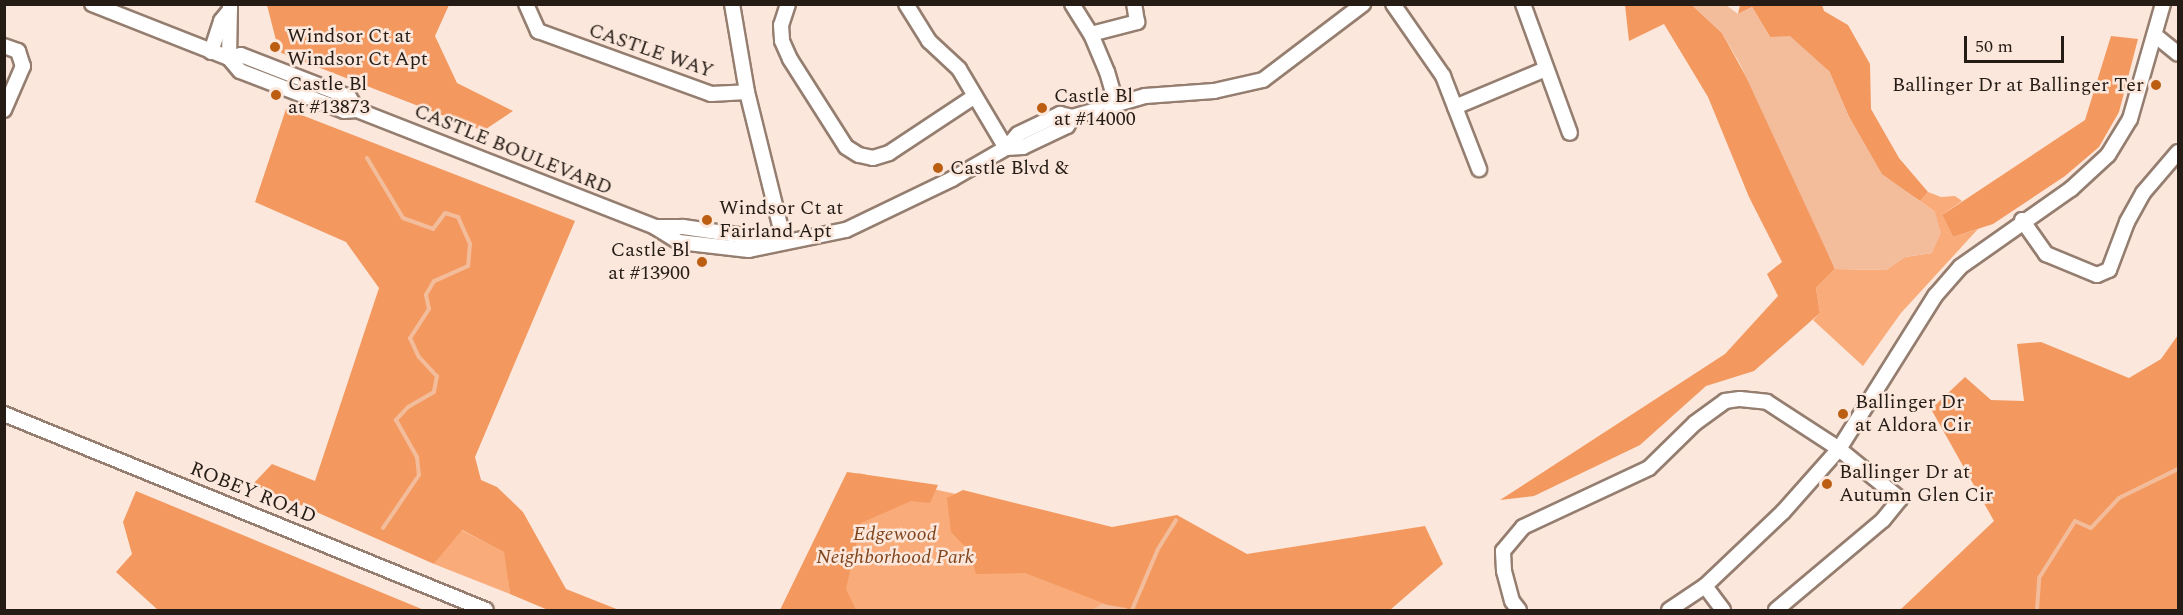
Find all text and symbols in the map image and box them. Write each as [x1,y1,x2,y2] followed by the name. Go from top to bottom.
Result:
[586,18,716,84] street label: CASTLE WAY
[287,24,428,71] place label: Windsor Ct at Windsor Ct Apt
[1967,24,2068,62] scale bar
[1975,33,2013,60] text: 50 m
[268,40,282,54] marker: Windsor Ct at Windsor Ct Apt
[288,72,370,119] place label: Castle Bl at #13873
[1892,73,2144,97] place label: Ballinger Dr at Ballinger Ter
[2149,78,2163,92] marker: Ballinger Dr at Ballinger Ter
[1054,84,1136,131] place label: Castle Bl at #14000
[269,88,283,102] marker: Castle Bl at #13873
[411,99,615,201] street label: CASTLE BOULEVARD
[1035,101,1049,115] marker: Castle Bl at #14000
[950,156,1069,180] place label: Castle Blvd &
[931,161,945,175] marker: Castle Blvd &
[719,196,843,243] place label: Windsor Ct at Fairland Apt
[700,213,714,227] marker: Windsor Ct at Fairland Apt
[608,238,690,285] place label: Castle Bl at #13900
[695,255,709,269] marker: Castle Bl at #13900
[1855,390,1971,437] place label: Ballinger Dr at Aldora Cir
[1836,407,1850,421] marker: Ballinger Dr at Aldora Cir
[186,457,320,529] street label: ROBEY ROAD
[1839,460,1993,507] place label: Ballinger Dr at Autumn Glen Cir
[1820,477,1834,491] marker: Ballinger Dr at Autumn Glen Cir
[816,523,974,570] park label: Edgewood Neighborhood Park

